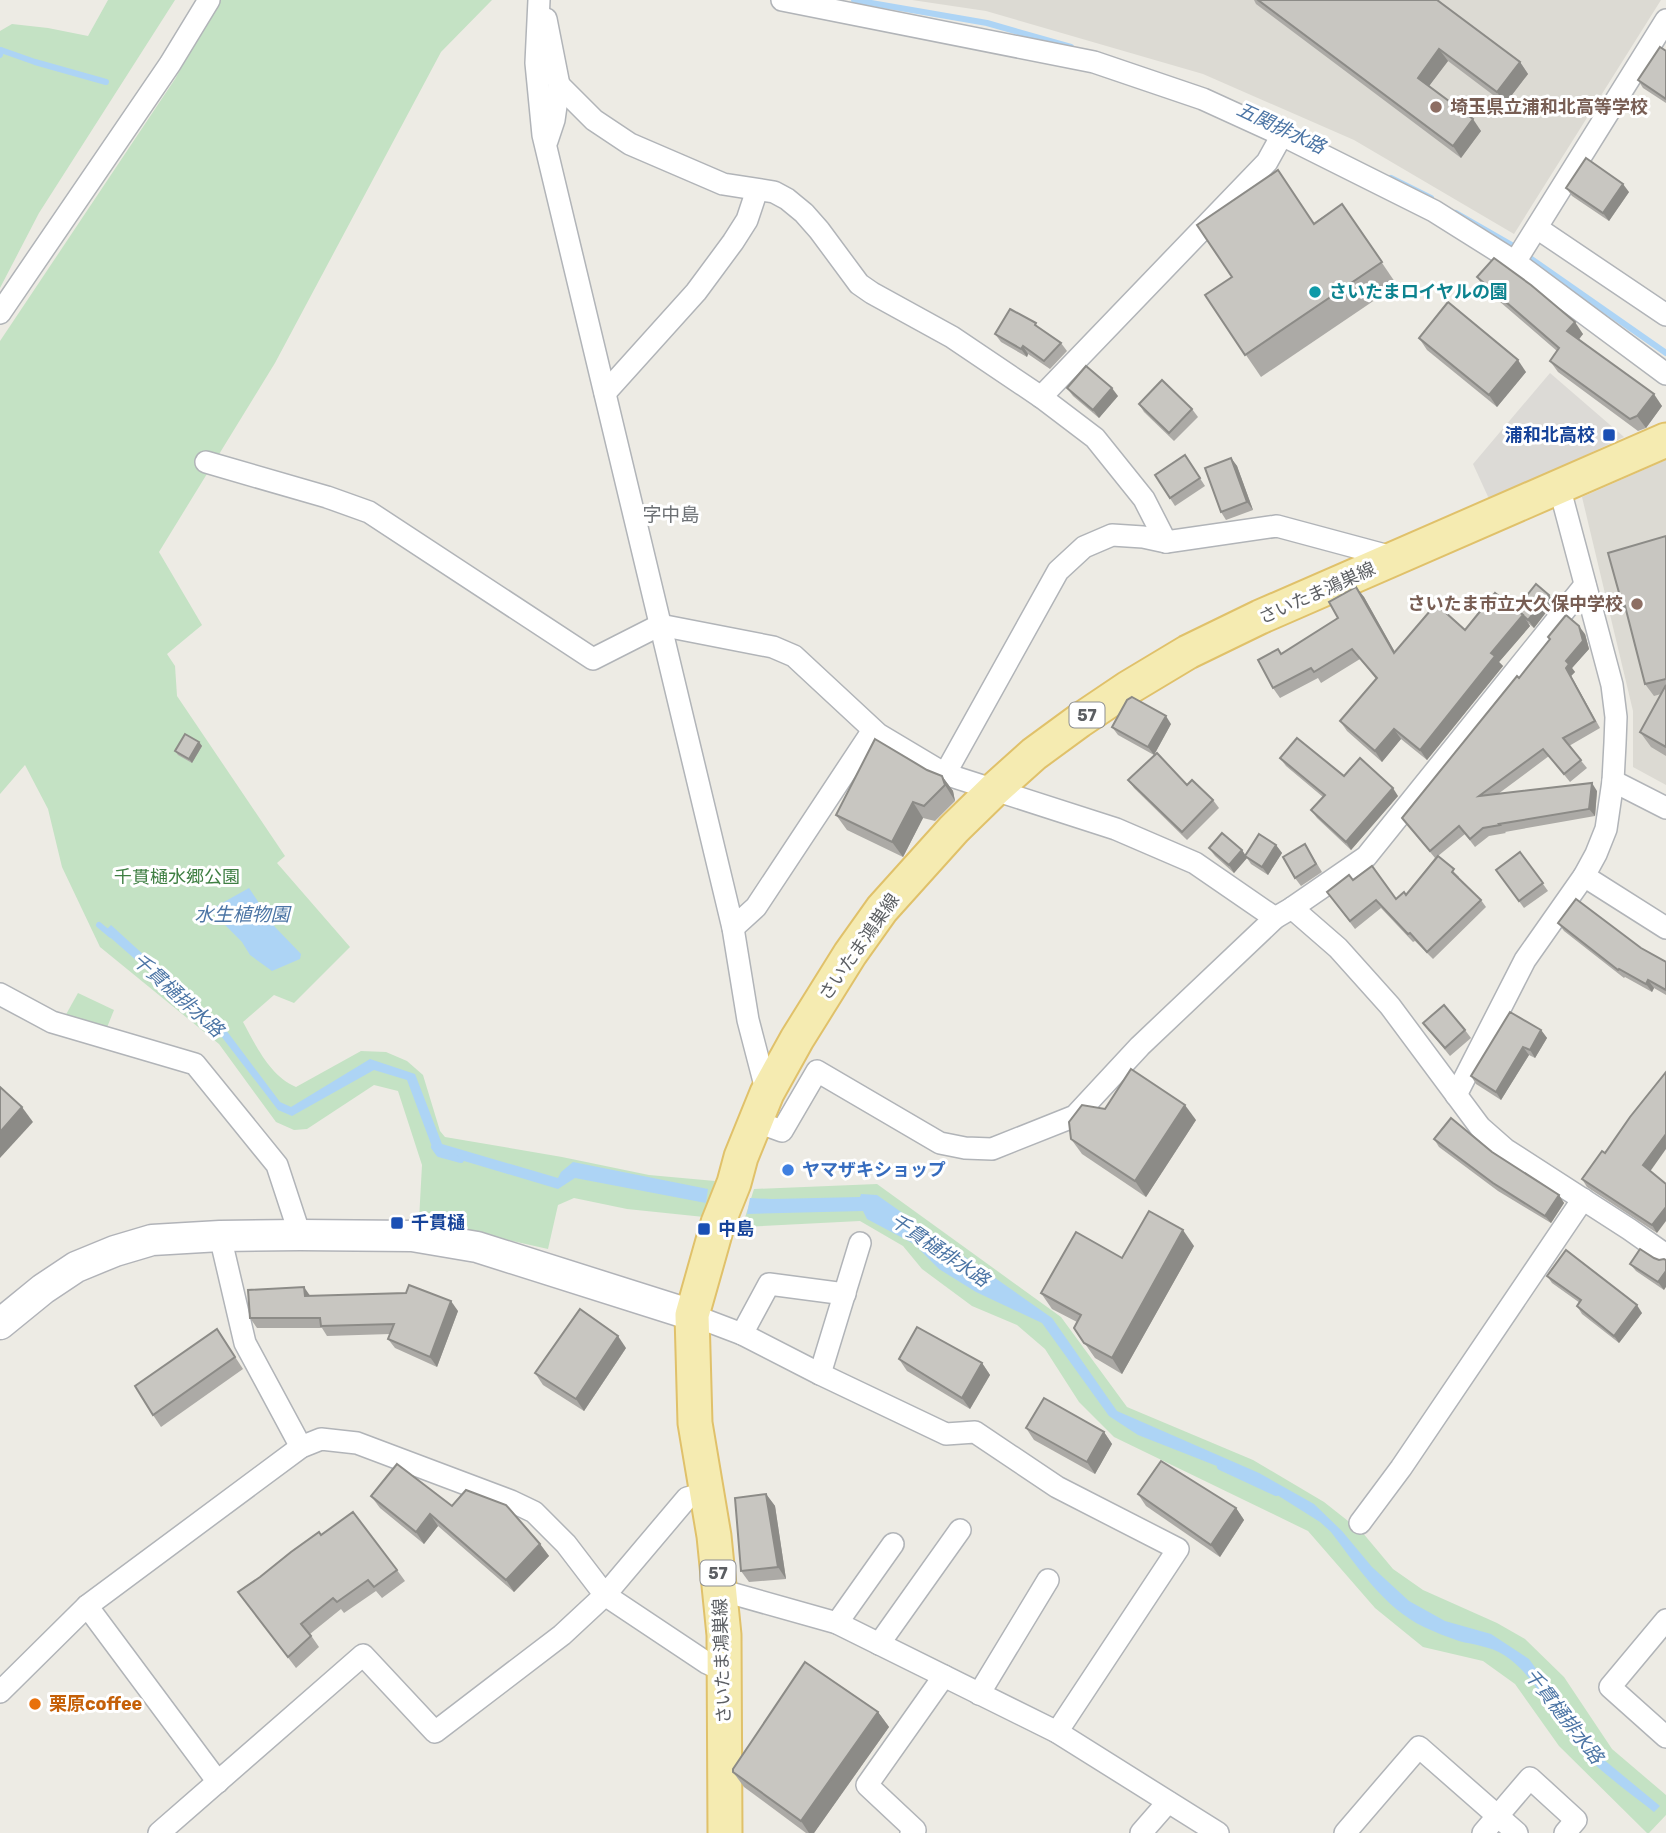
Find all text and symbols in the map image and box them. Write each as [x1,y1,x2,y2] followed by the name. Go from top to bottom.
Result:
[1450,96,1648,118] place label: 埼玉県立浦和北高等学校
[1233,97,1331,159] water label: 五関排水路
[1428,99,1444,115] marker: 埼玉県立浦和北高等学校
[1329,281,1508,303] place label: さいたまロイヤルの園
[1307,284,1323,300] marker: さいたまロイヤルの園
[1505,424,1595,446] place label: 浦和北高校
[1601,427,1617,443] marker: 浦和北高校
[642,503,700,526] district label: 字中島
[1255,557,1379,629] street label: さいたま鴻巣線
[1408,593,1623,615] place label: さいたま市立大久保中学校
[1629,596,1645,612] marker: さいたま市立大久保中学校
[1070,702,1104,728] road number: 57
[114,866,240,888] park label: 千貫樋水郷公園
[814,889,904,1005] street label: さいたま鴻巣線
[194,903,292,926] water label: 水生植物園
[128,948,230,1043] water label: 千貫樋排水路
[802,1159,946,1181] place label: ヤマザキショップ
[780,1162,796,1178] marker: ヤマザキショップ
[886,1209,995,1293] water label: 千貫樋排水路
[411,1212,465,1234] place label: 千貫樋
[389,1215,405,1231] marker: 千貫樋
[718,1218,754,1240] place label: 中島
[696,1221,712,1237] marker: 中島
[700,1560,736,1586] road number: 57
[709,1598,735,1724] street label: さいたま鴻巣線
[1520,1664,1609,1770] water label: 千貫樋排水路
[49,1693,143,1715] place label: 栗原coffee
[27,1696,43,1712] marker: 栗原coffee

